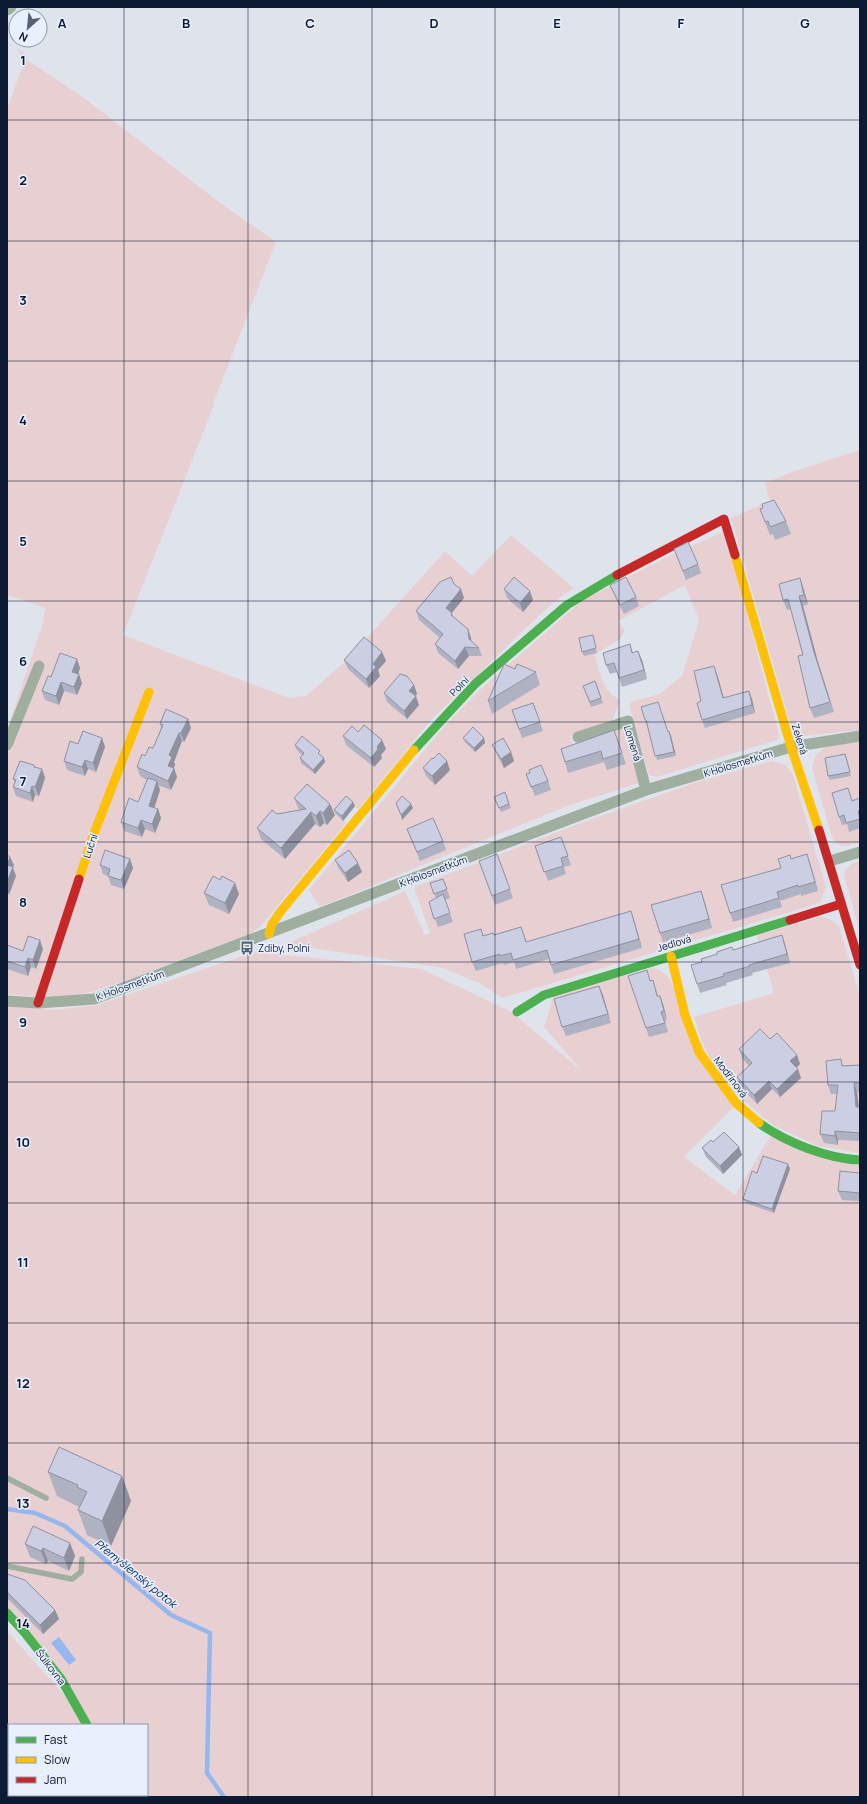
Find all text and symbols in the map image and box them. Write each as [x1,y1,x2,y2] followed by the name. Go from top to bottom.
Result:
[8,8,48,48] north arrow
[58,14,67,32] text: A
[182,14,190,32] text: B
[305,14,315,32] text: C
[429,14,439,32] text: D
[553,14,561,32] text: E
[678,14,685,32] text: F
[800,14,810,32] text: G
[16,29,30,46] text: N
[20,51,26,69] text: 1
[19,171,27,189] text: 2
[19,291,27,309] text: 3
[19,411,27,429] text: 4
[19,532,27,550] text: 5
[19,652,27,670] text: 6
[446,673,472,699] street label: Polní
[789,722,811,756] street label: Zelená
[621,723,645,763] street label: Lomená
[702,746,774,780] street label: K Holosmetkům
[20,772,27,790] text: 7
[79,831,101,860] street label: Luční
[397,852,469,890] street label: K Holosmetkům
[19,893,27,911] text: 8
[655,931,693,955] street label: Jedlová
[239,940,255,956] bus stop icon: Zdiby, Polní
[258,941,310,955] place label: Zdiby, Polní
[94,966,166,1004] street label: K Holosmetkům
[19,1013,27,1031] text: 9
[711,1054,751,1100] street label: Modřínová
[16,1133,30,1151] text: 10
[17,1253,29,1271] text: 11
[16,1374,30,1392] text: 12
[16,1494,30,1512] text: 13
[92,1535,181,1612] water label: Přemyšlenský potok
[16,1614,30,1632] text: 14
[33,1646,69,1688] street label: Šulkovna
[8,1724,148,1796] legend
[44,1731,68,1748] text: Fast
[44,1751,70,1768] text: Slow
[44,1771,66,1788] text: Jam

